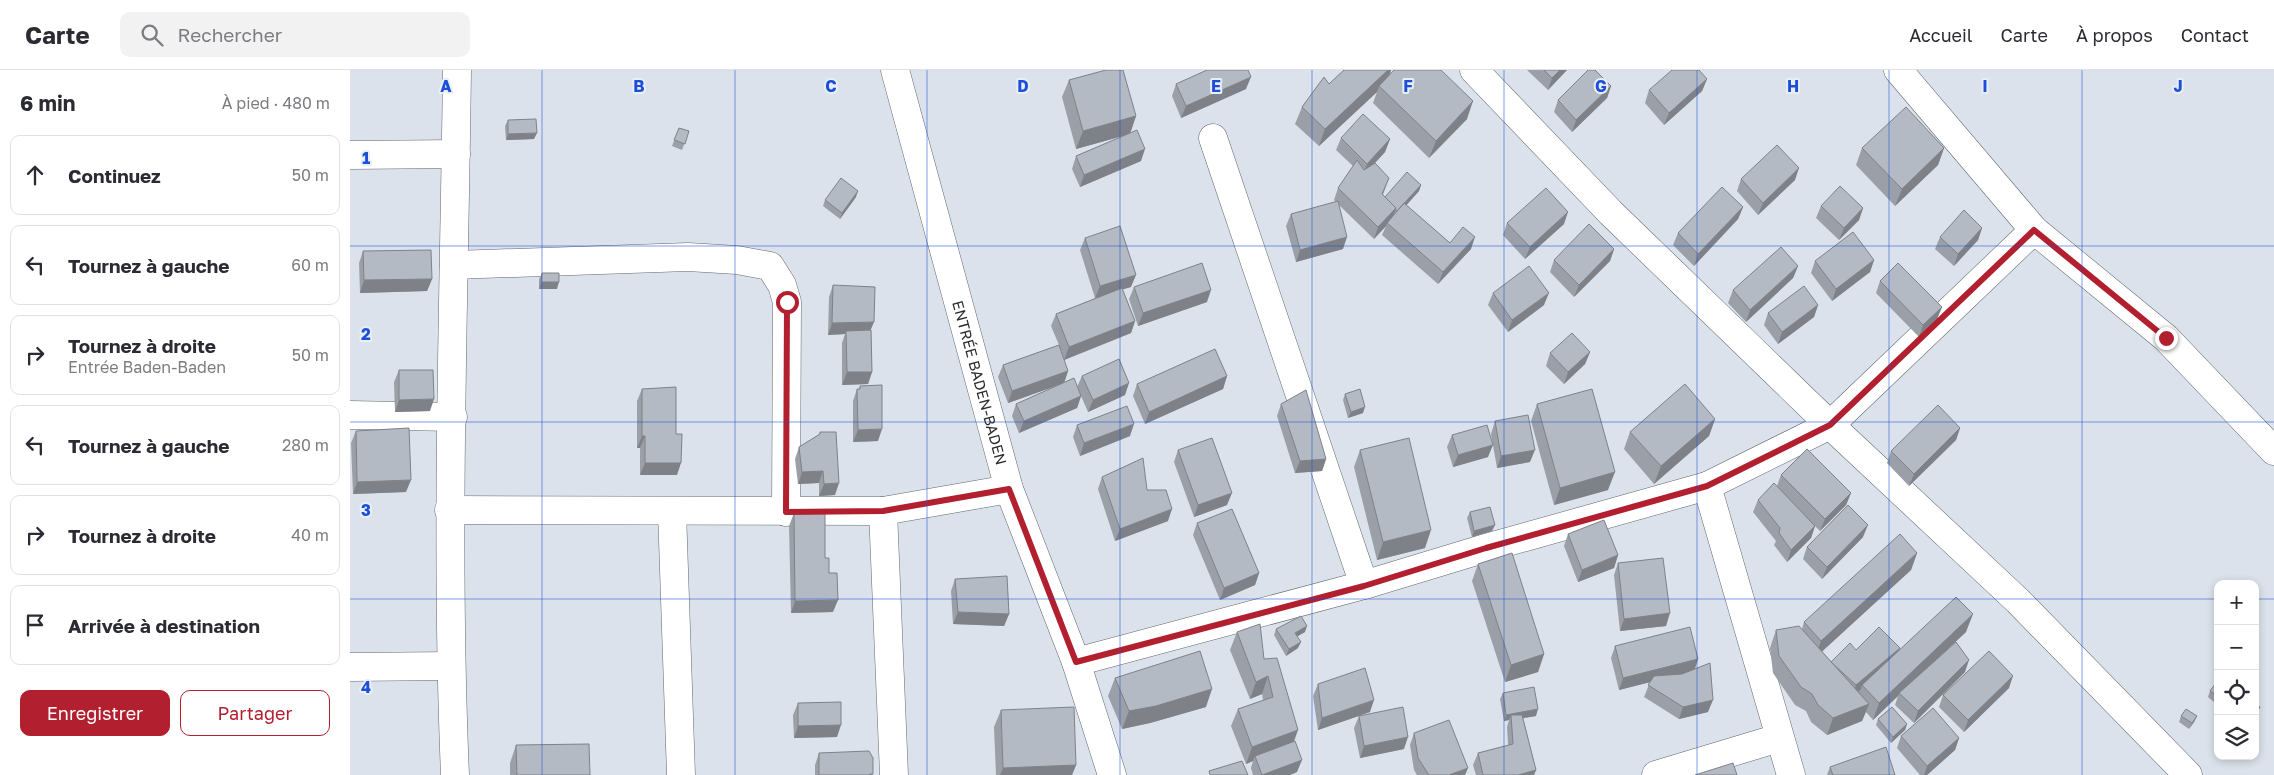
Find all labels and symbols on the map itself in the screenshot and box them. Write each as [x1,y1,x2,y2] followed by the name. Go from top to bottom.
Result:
[440,76,452,96] text: A
[633,76,645,96] text: B
[825,76,837,96] text: C
[1017,76,1029,96] text: D
[1211,76,1221,96] text: E
[1403,76,1413,96] text: F
[1595,76,1607,96] text: G
[1787,76,1799,96] text: H
[1982,76,1988,96] text: I
[2173,76,2183,96] text: J
[362,148,370,168] text: 1
[776,291,799,314] route start
[949,298,1011,467] street label: ENTRÉE BADEN-BADEN
[361,324,371,344] text: 2
[2155,327,2178,350] route end
[361,500,371,520] text: 3
[361,677,371,697] text: 4

